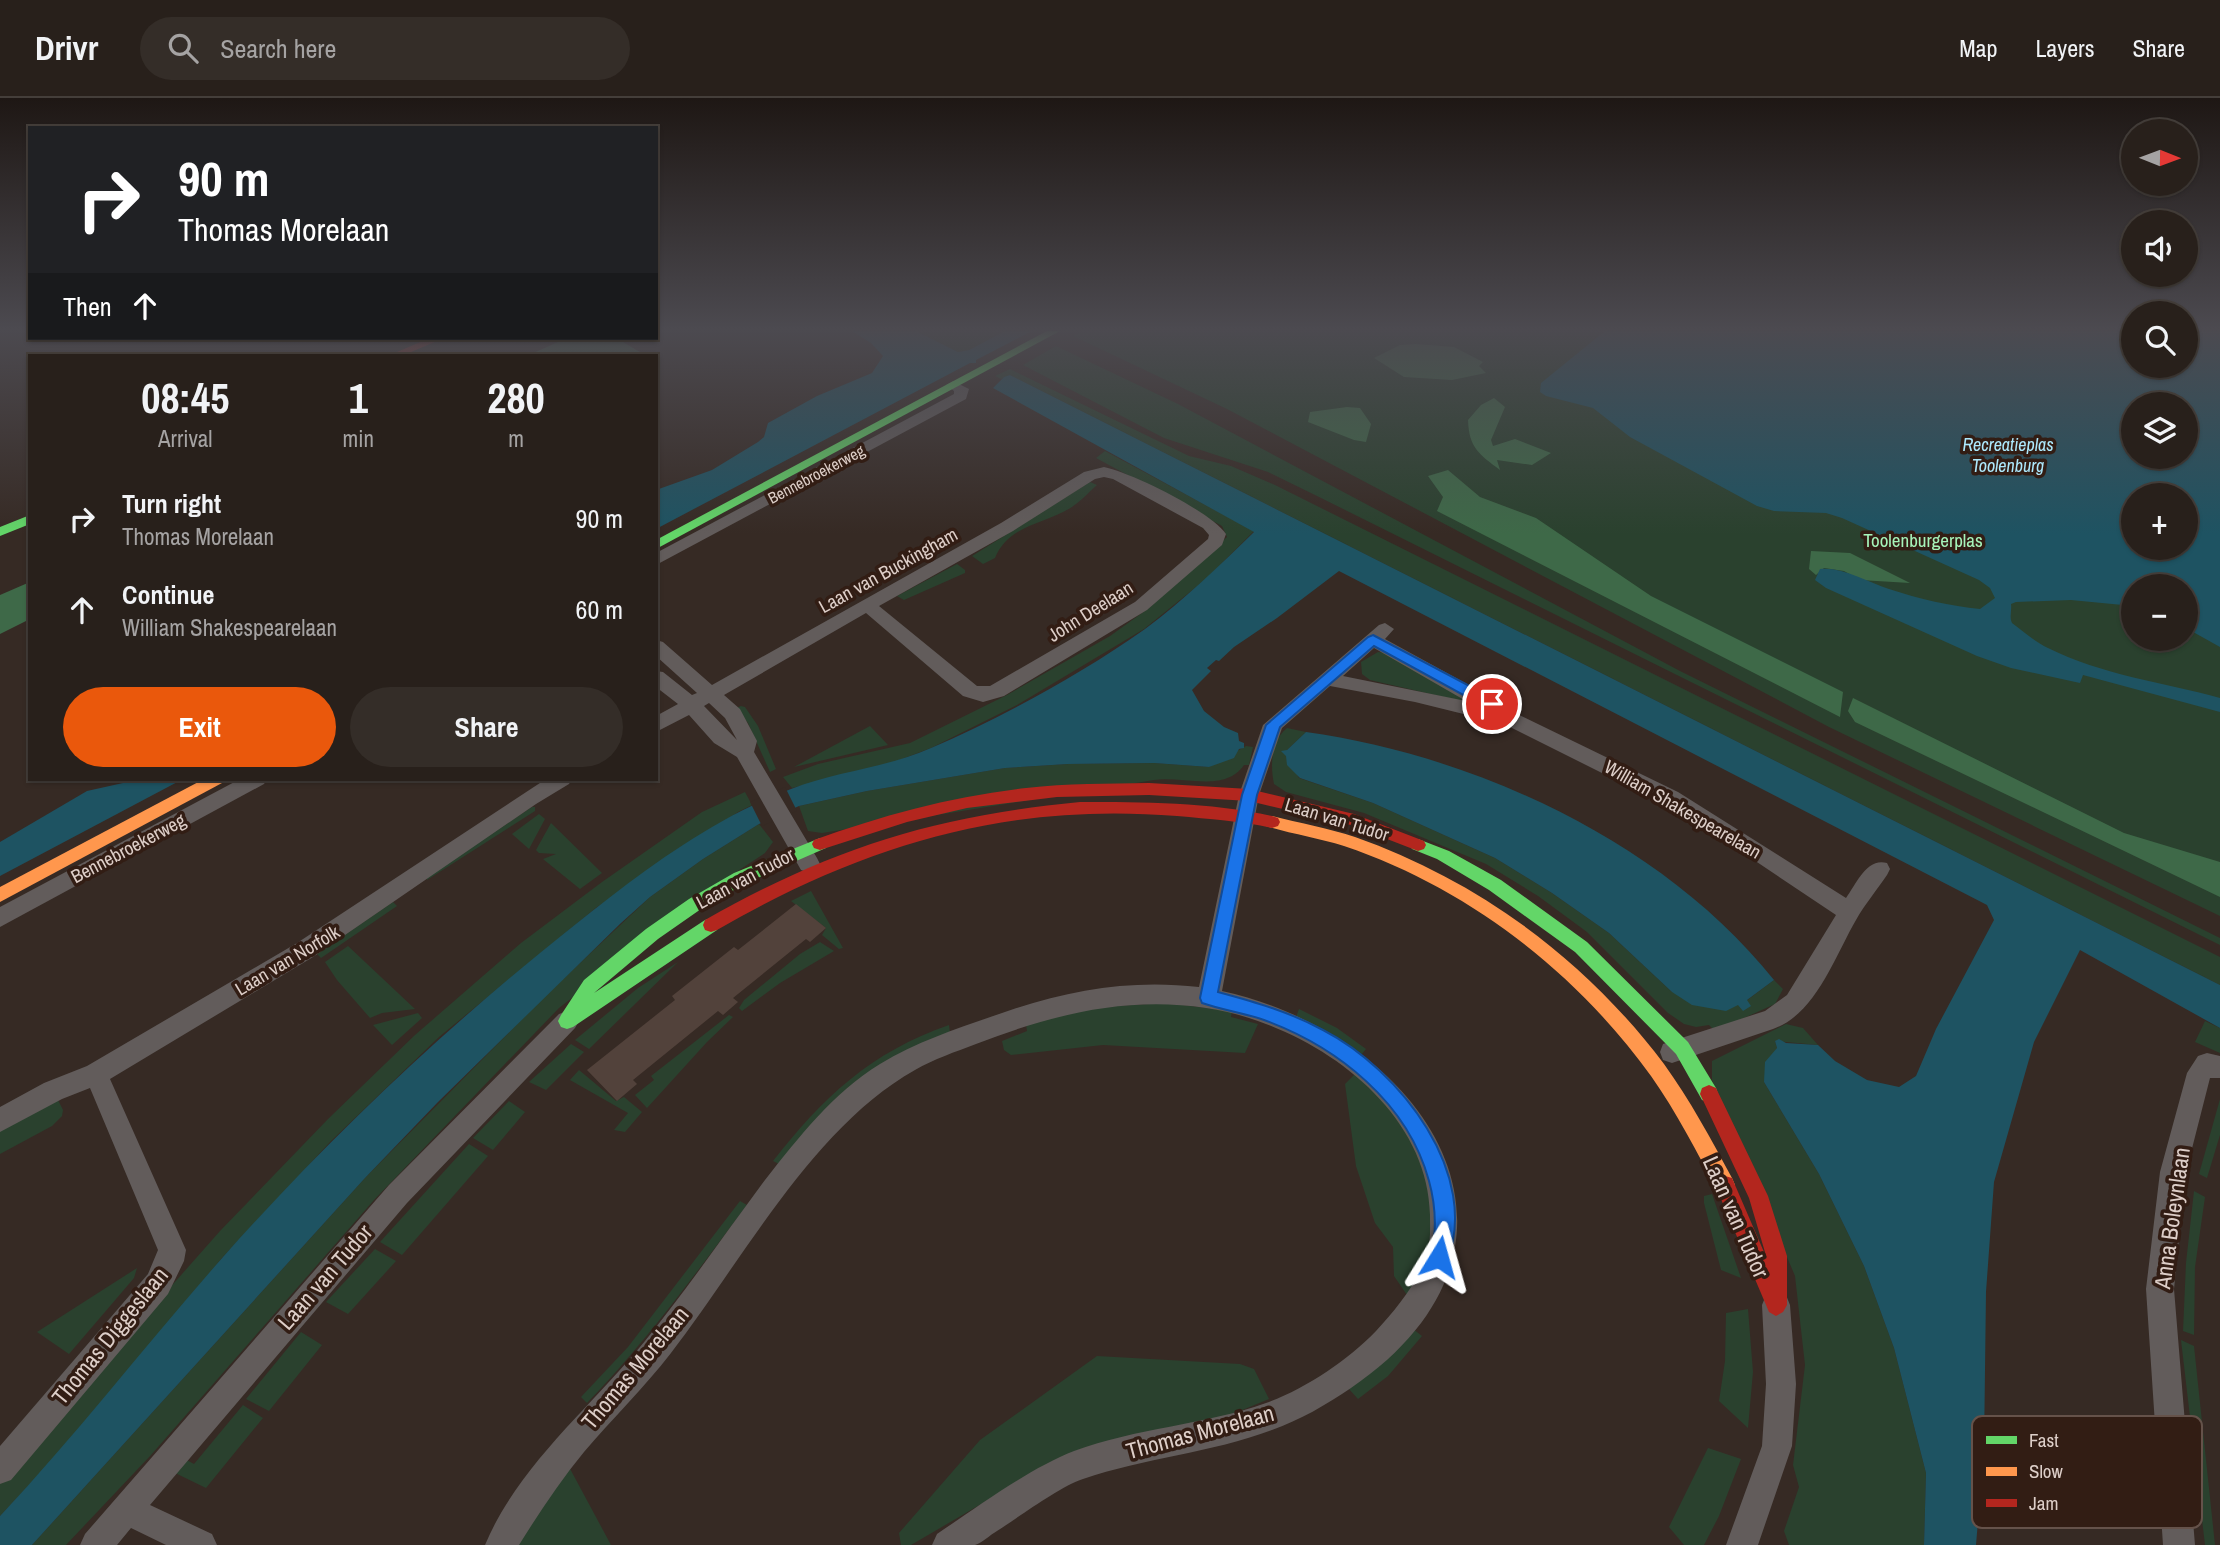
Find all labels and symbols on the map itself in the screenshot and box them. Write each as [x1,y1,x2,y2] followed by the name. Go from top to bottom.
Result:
[2121,119,2198,196] north arrow
[1962,432,2054,478] water label: Recreatieplas Toolenburg
[764,439,869,509] street label: Bennebroekerweg
[814,521,962,619] street label: Laan van Buckingham
[1863,527,1983,553] park label: Toolenburgerplas
[1042,575,1138,647] street label: John Deelaan
[1462,674,1522,734] pin
[1600,753,1766,865] street label: William Shakespearelaan
[1282,791,1393,847] street label: Laan van Tudor
[66,807,190,889] street label: Bennebroekerweg
[691,841,799,915] street label: Laan van Tudor
[230,918,344,1001] street label: Laan van Norfolk
[2146,1145,2197,1292] street label: Anna Boleynlaan
[1696,1151,1777,1283] street label: Laan van Tudor
[270,1217,379,1336] street label: Laan van Tudor
[1402,1220,1476,1294] position arrow
[44,1260,175,1411] street label: Thomas Diggeslaan
[574,1300,695,1436] street label: Thomas Morelaan
[1122,1397,1277,1466] street label: Thomas Morelaan
[1972,1416,2202,1528] legend
[2029,1427,2059,1453] text: Fast
[2029,1458,2064,1484] text: Slow
[2029,1490,2058,1516] text: Jam

